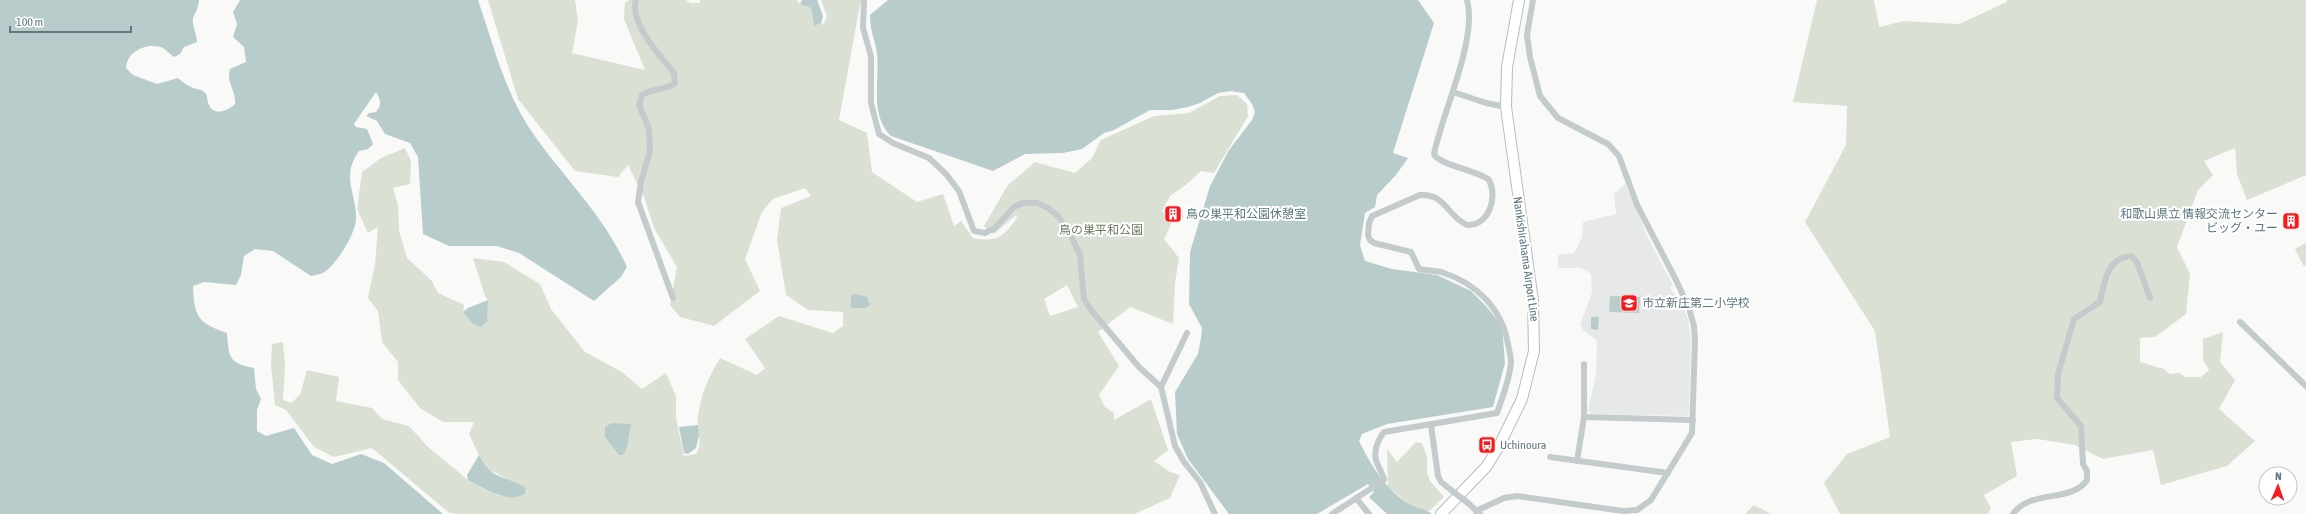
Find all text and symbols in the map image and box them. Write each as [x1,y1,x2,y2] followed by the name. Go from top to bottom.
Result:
[10,8,131,34] scale bar
[16,15,43,29] text: 100 m
[1510,196,1542,322] street label: Nankishirahama Airport Line
[1163,204,1183,224] building icon: 鳥の巣平和公園休憩室
[1186,207,1306,221] place label: 鳥の巣平和公園休憩室
[2120,207,2278,235] place label: 和歌山県立 情報交流センター ビッグ・ユー
[2281,211,2301,231] building icon: 和歌山県立 情報交流センター ビッグ・ユー
[1059,223,1143,237] park label: 鳥の巣平和公園
[1619,293,1639,313] school or university icon: 市立新庄第二小学校
[1642,296,1750,310] place label: 市立新庄第二小学校
[1477,435,1497,455] bus stop icon: Uchinoura
[1500,438,1546,452] place label: Uchinoura
[2258,466,2298,506] north arrow
[2275,470,2282,482] text: N

